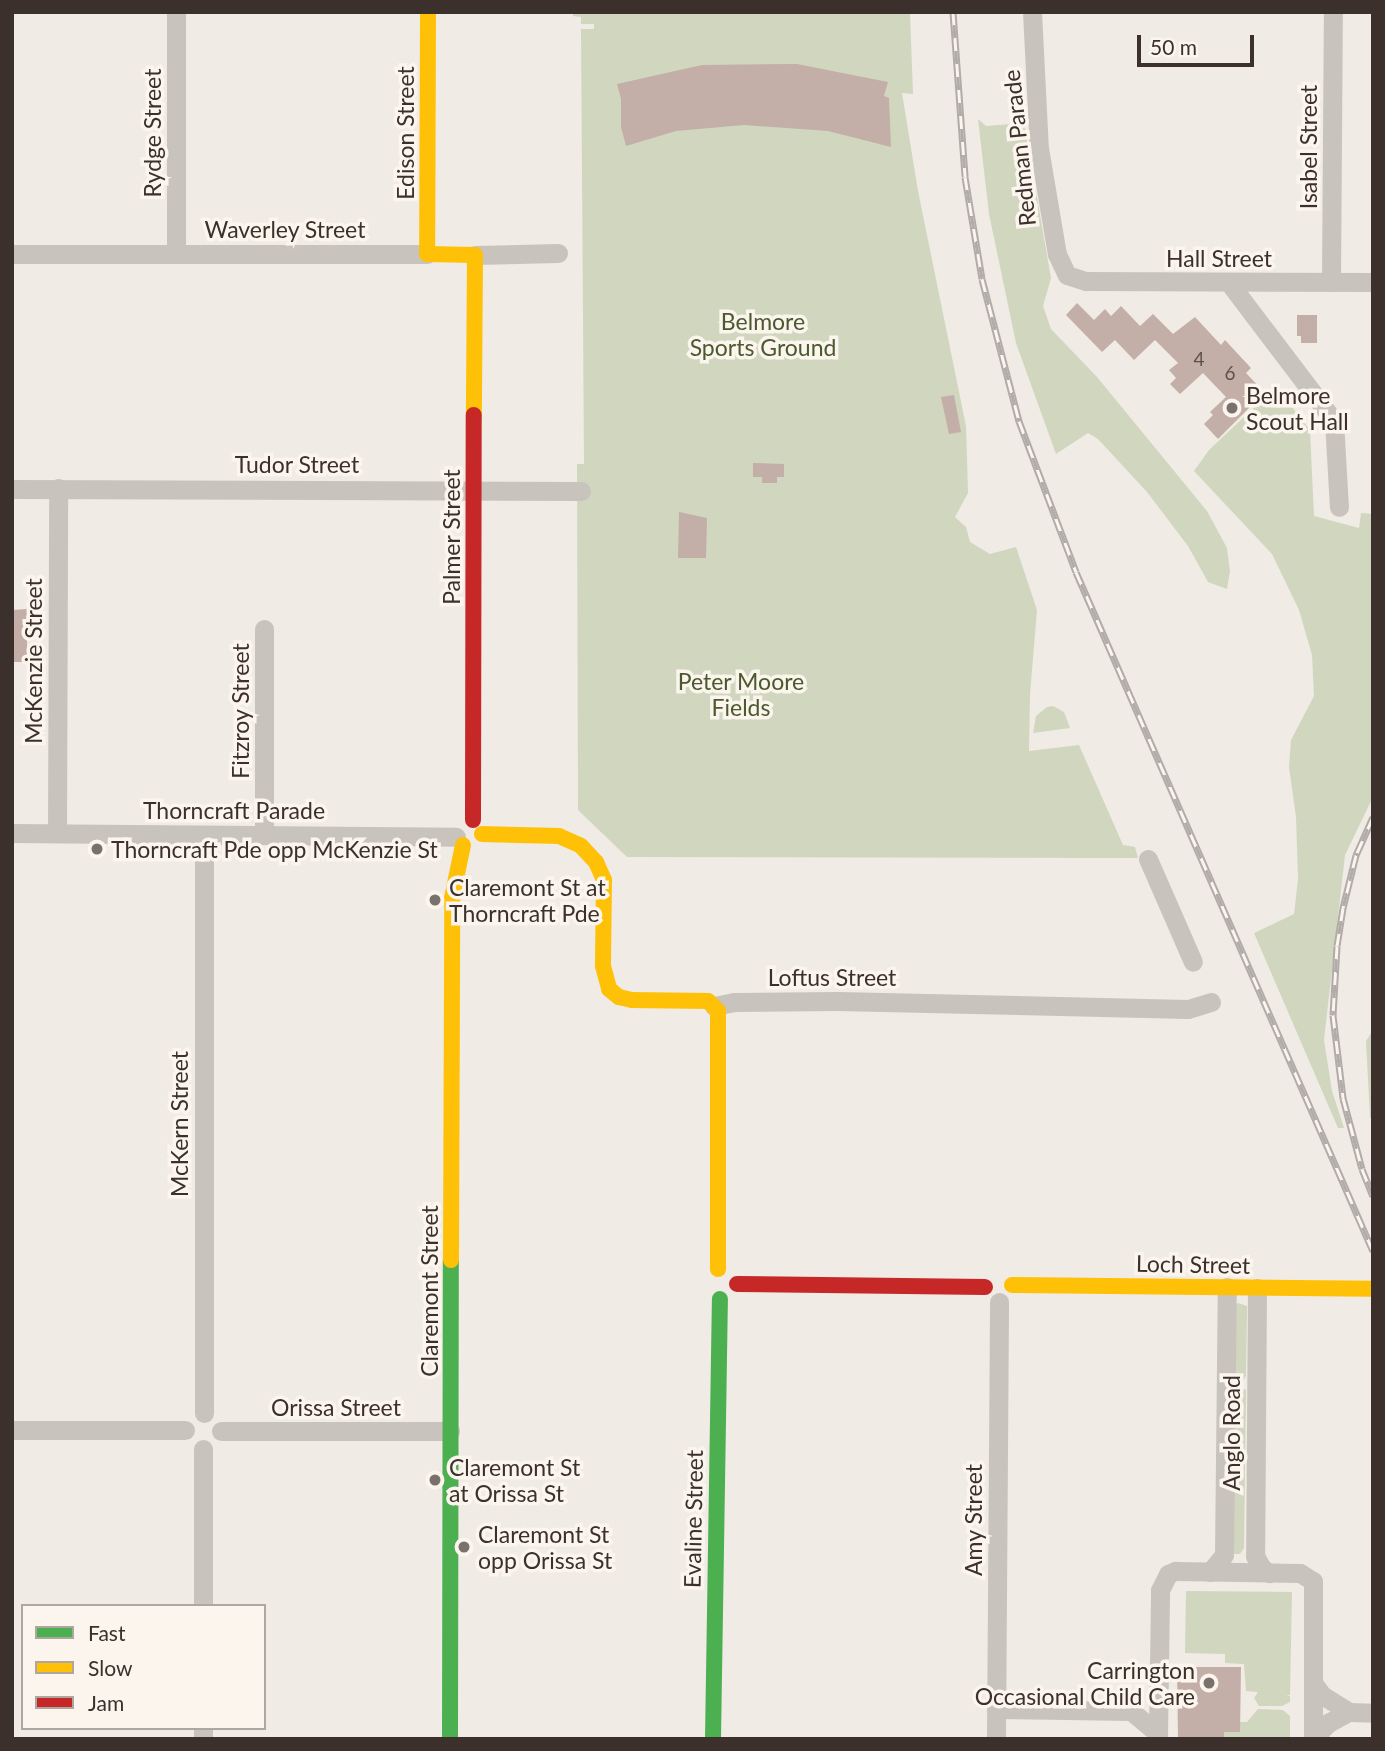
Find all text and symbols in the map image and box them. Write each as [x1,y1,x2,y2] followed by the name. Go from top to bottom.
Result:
[1140,21,1257,65] scale bar
[1150,34,1197,59] text: 50 m
[391,66,419,200] street label: Edison Street
[997,68,1041,228] street label: Redman Parade
[138,69,166,197] street label: Rydge Street
[1294,85,1322,209] street label: Isabel Street
[204,215,366,243] street label: Waverley Street
[1166,244,1272,272] street label: Hall Street
[690,307,836,361] park label: Belmore Sports Ground
[1193,348,1205,370] house number: 4
[1224,362,1236,384] house number: 6
[1246,381,1349,435] place label: Belmore Scout Hall
[1224,400,1240,416] marker: Belmore Scout Hall
[235,450,359,478] street label: Tudor Street
[437,469,465,605] street label: Palmer Street
[19,578,47,744] street label: McKenzie Street
[226,643,254,779] street label: Fitzroy Street
[678,667,804,721] park label: Peter Moore Fields
[143,796,325,824] street label: Thorncraft Parade
[111,835,438,863] place label: Thorncraft Pde opp McKenzie St
[89,841,105,857] marker: Thorncraft Pde opp McKenzie St
[449,873,606,927] place label: Claremont St at Thorncraft Pde
[427,892,443,908] marker: Claremont St at Thorncraft Pde
[768,963,896,991] street label: Loftus Street
[165,1051,193,1197] street label: McKern Street
[415,1205,443,1377] street label: Claremont Street
[1136,1249,1250,1279] street label: Loch Street
[1217,1375,1245,1491] street label: Anglo Road
[271,1393,401,1421] street label: Orissa Street
[678,1450,708,1588] street label: Evaline Street
[449,1453,580,1507] place label: Claremont St at Orissa St
[959,1464,987,1576] street label: Amy Street
[427,1472,443,1488] marker: Claremont St at Orissa St
[478,1520,612,1574] place label: Claremont St opp Orissa St
[456,1539,472,1555] marker: Claremont St opp Orissa St
[21,1604,266,1730] legend
[88,1620,125,1645] text: Fast
[88,1655,132,1680] text: Slow
[975,1656,1195,1710] place label: Carrington Occasional Child Care
[1201,1675,1217,1691] marker: Carrington Occasional Child Care
[88,1690,124,1715] text: Jam

